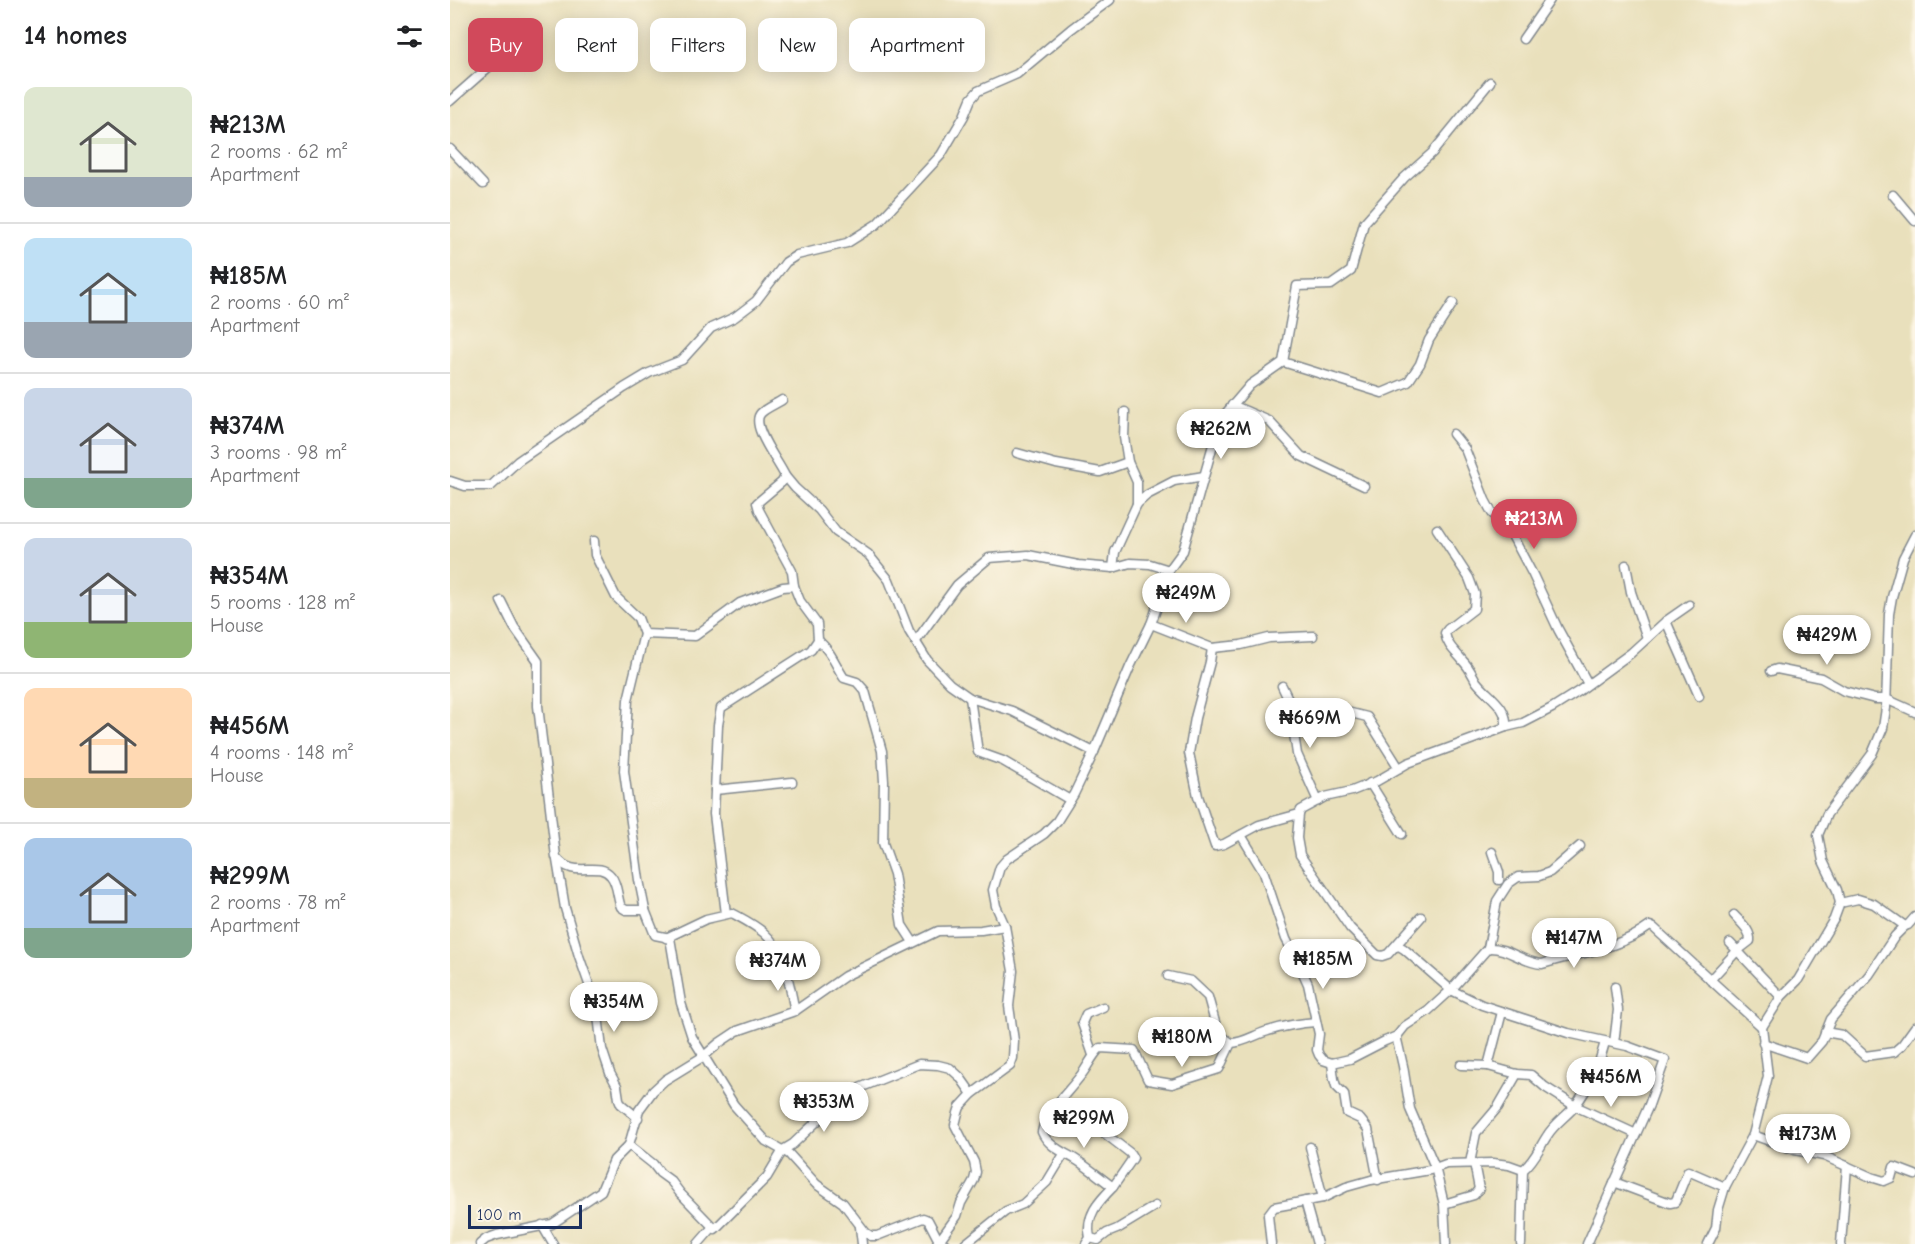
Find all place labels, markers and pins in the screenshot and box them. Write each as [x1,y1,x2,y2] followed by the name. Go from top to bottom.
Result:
[1179,409,1263,460] pin: ₦262M
[1492,499,1576,550] pin: ₦213M
[1144,573,1228,624] pin: ₦249M
[1785,615,1869,666] pin: ₦429M
[1268,698,1352,749] pin: ₦669M
[1532,918,1616,969] pin: ₦147M
[1281,939,1365,990] pin: ₦185M
[736,941,820,992] pin: ₦374M
[572,982,656,1033] pin: ₦354M
[1140,1017,1224,1068] pin: ₦180M
[1569,1057,1653,1108] pin: ₦456M
[782,1082,866,1133] pin: ₦353M
[1042,1098,1126,1149] pin: ₦299M
[1766,1114,1850,1165] pin: ₦173M

